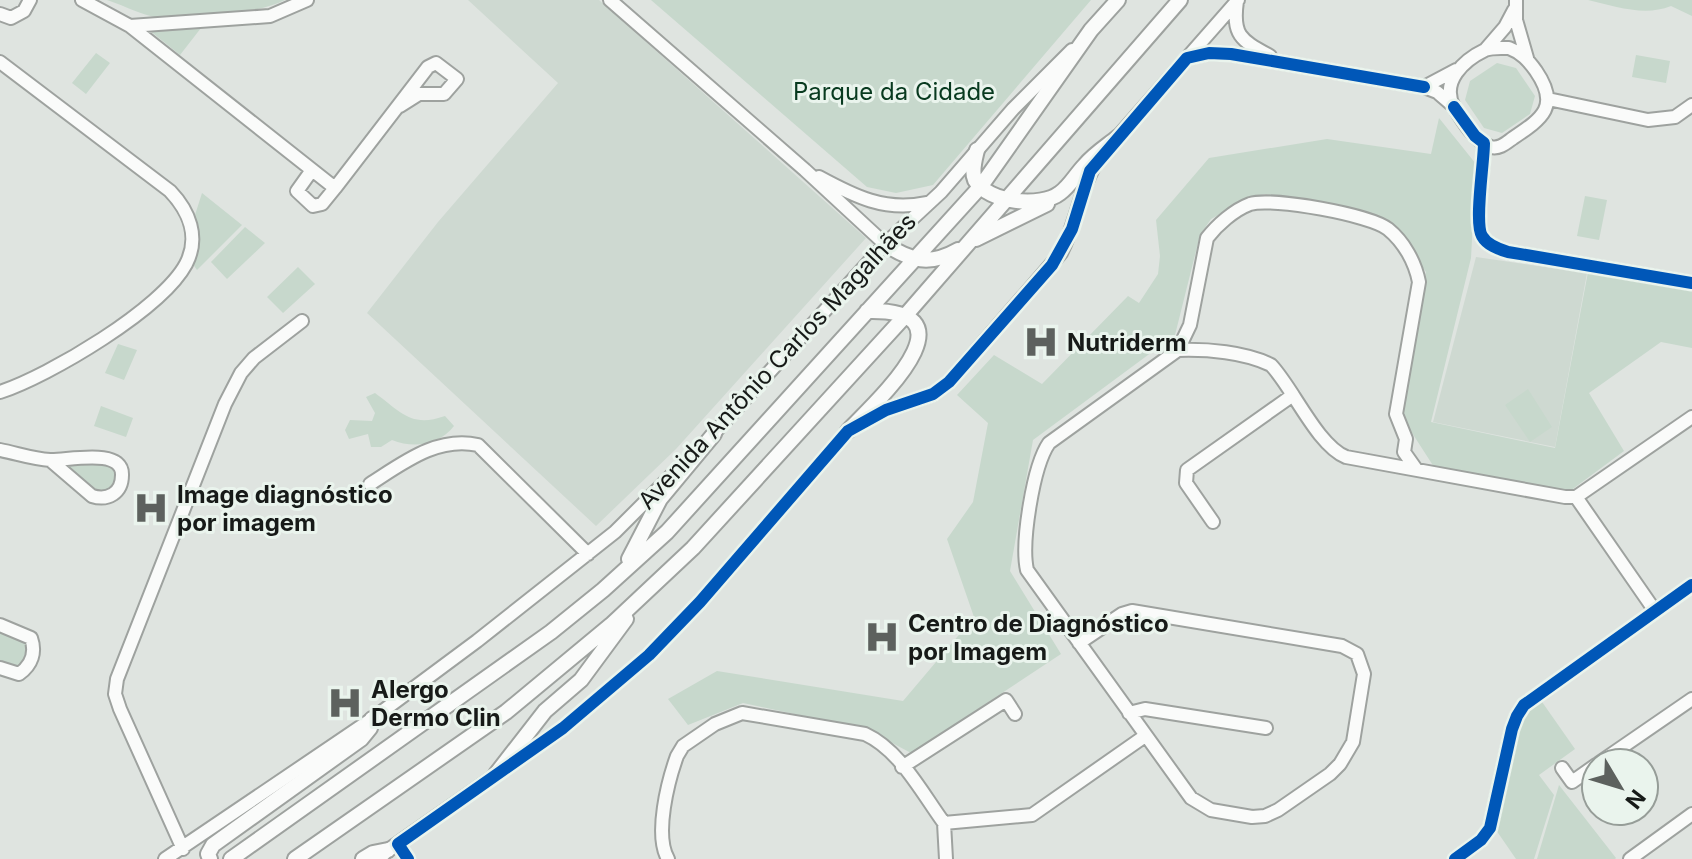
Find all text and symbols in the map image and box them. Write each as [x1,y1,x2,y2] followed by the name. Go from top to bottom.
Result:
[793,77,995,106] park label: Parque da Cidade
[632,207,922,515] street label: Avenida Antônio Carlos Magalhães
[1022,323,1060,361] hospital icon: Nutriderm
[1067,328,1187,357] place label: Nutriderm
[177,480,393,537] place label: Image diagnóstico por imagem
[132,489,170,527] hospital icon: Image diagnóstico por imagem
[908,609,1169,666] place label: Centro de Diagnóstico por Imagem
[863,618,901,656] hospital icon: Centro de Diagnóstico por Imagem
[371,675,501,732] place label: Alergo Dermo Clin
[326,684,364,722] hospital icon: Alergo Dermo Clin
[1580,747,1660,827] north arrow
[1620,785,1651,814] text: N

